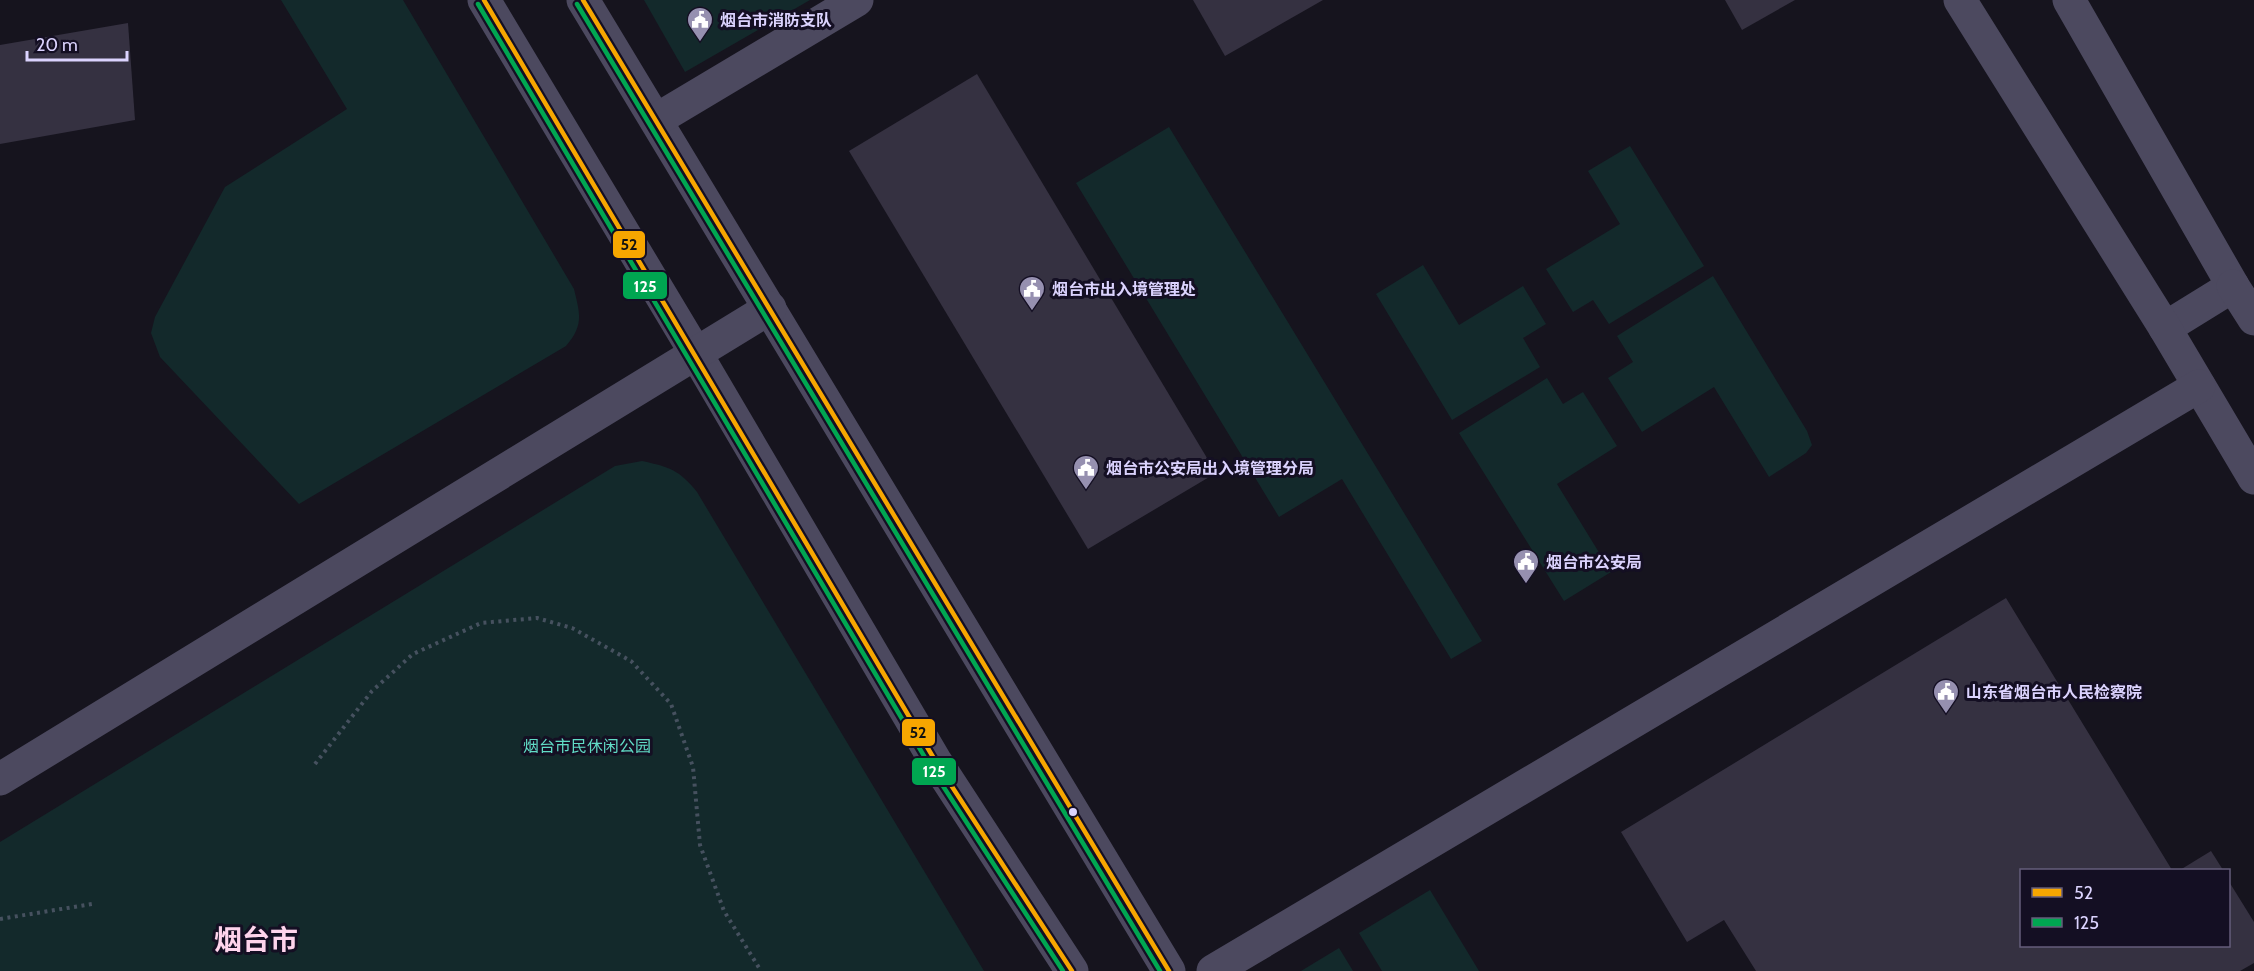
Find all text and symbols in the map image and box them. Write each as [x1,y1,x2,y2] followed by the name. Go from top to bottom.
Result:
[685,5,715,43] public building icon: 烟台市消防支队
[720,11,832,30] place label: 烟台市消防支队
[27,24,128,62] scale bar
[36,34,78,56] text: 20 m
[612,230,646,259] line badge: 52
[620,235,638,254] text: 52
[622,271,668,300] line badge: 125
[1017,274,1047,312] public building icon: 烟台市出入境管理处
[634,277,656,296] text: 125
[1052,280,1196,299] place label: 烟台市出入境管理处
[1071,453,1101,491] public building icon: 烟台市公安局出入境管理分局
[1106,459,1314,478] place label: 烟台市公安局出入境管理分局
[1511,547,1541,585] public building icon: 烟台市公安局
[1546,553,1642,572] place label: 烟台市公安局
[1931,677,1961,715] public building icon: 山东省烟台市人民检察院
[1966,683,2142,702] place label: 山东省烟台市人民检察院
[901,718,936,747] line badge: 52
[909,723,927,742] text: 52
[523,737,651,756] park label: 烟台市民休闲公园
[911,757,957,786] line badge: 125
[923,762,945,781] text: 125
[1067,806,1079,818] unlabelled marker
[2020,869,2230,947] legend
[2074,882,2093,904] text: 52
[2074,912,2099,934] text: 125
[214,923,298,957] district label: 烟台市

